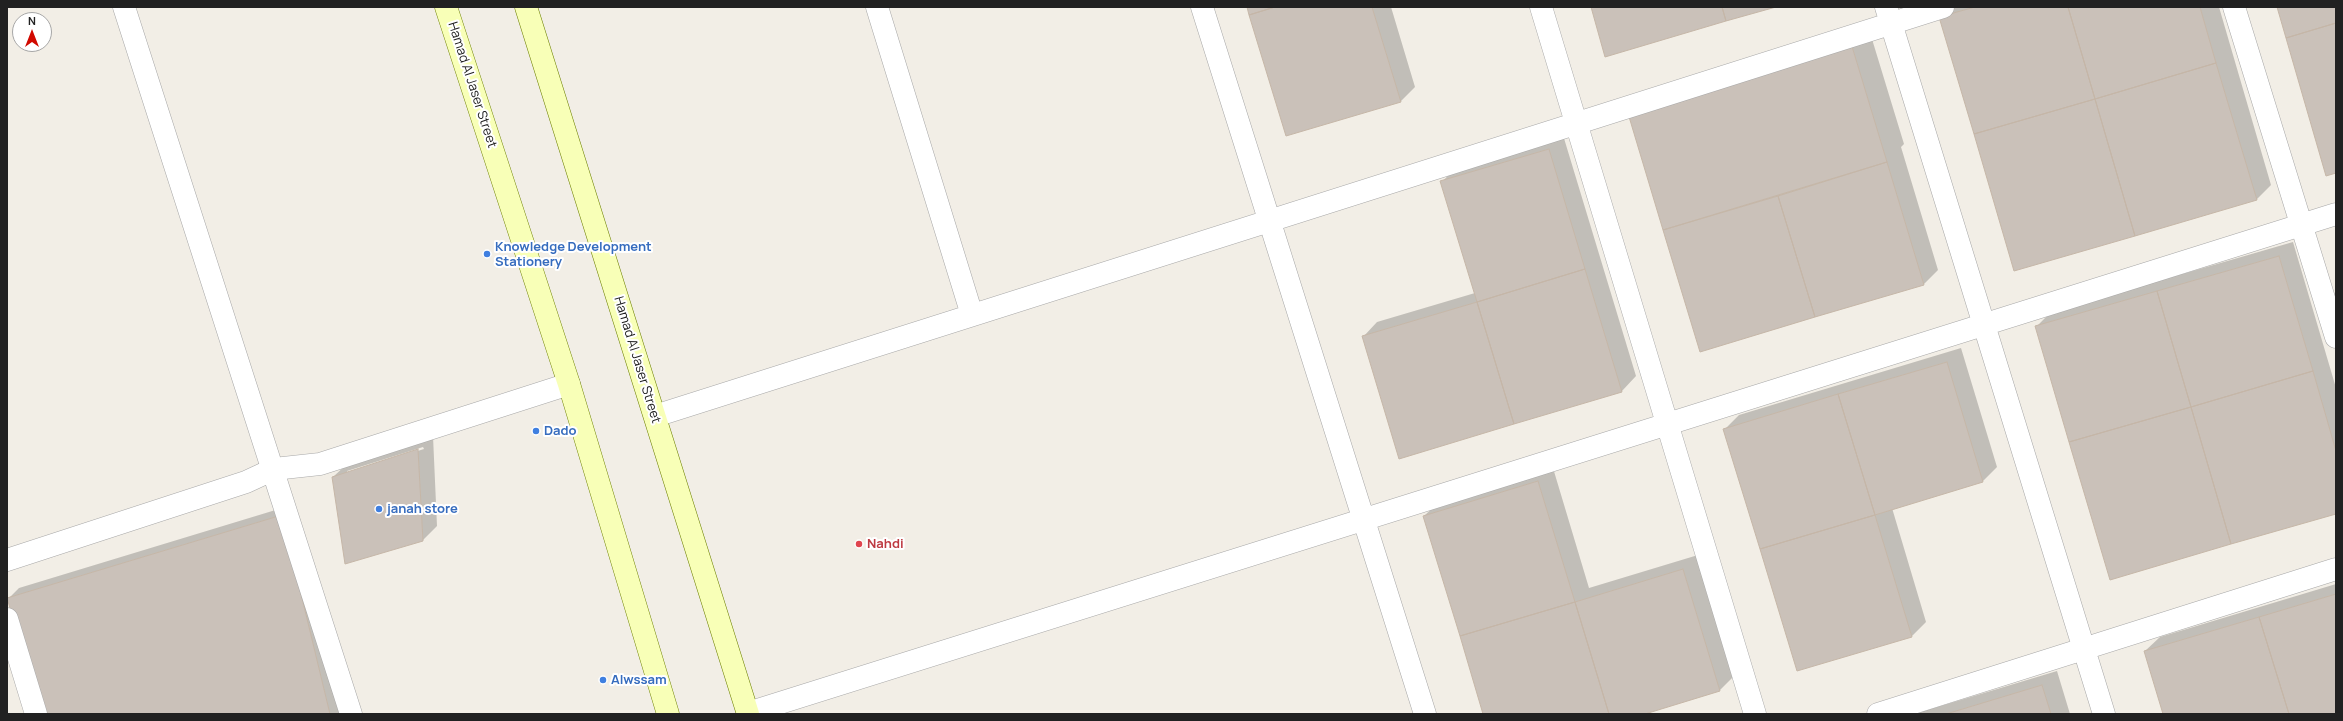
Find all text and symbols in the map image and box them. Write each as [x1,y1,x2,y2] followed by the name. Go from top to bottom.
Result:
[12,12,52,52] north arrow
[28,13,36,28] text: N
[444,20,500,150] street label: Hamad Al Jaser Street
[495,239,652,270] place label: Knowledge Development Stationery
[482,249,492,259] marker: Knowledge Development Stationery
[610,295,664,425] street label: Hamad Al Jaser Street
[544,423,577,439] place label: Dado
[531,426,541,436] marker: Dado
[387,501,458,517] place label: janah store
[374,504,384,514] marker: janah store
[867,536,904,552] place label: Nahdi
[854,539,864,549] marker: Nahdi
[611,672,667,688] place label: Alwssam
[598,675,608,685] marker: Alwssam

